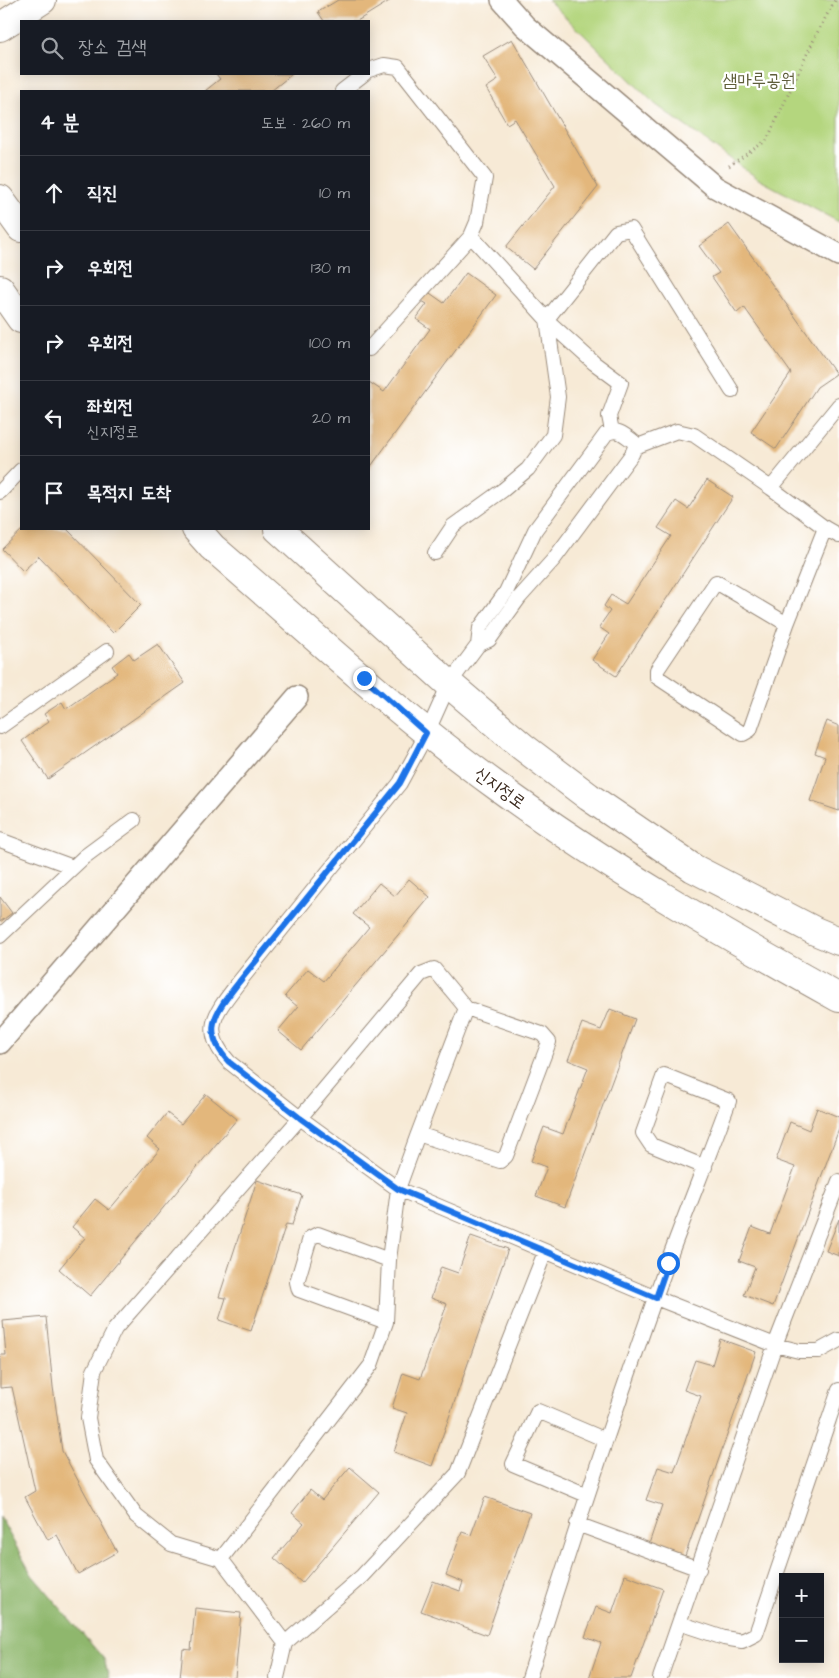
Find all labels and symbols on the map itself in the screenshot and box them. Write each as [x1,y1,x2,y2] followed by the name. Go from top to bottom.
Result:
[723,68,795,93] park label: 샘마루공원
[353,667,376,690] route end
[469,761,531,815] street label: 신지정로
[657,1252,680,1275] route start

